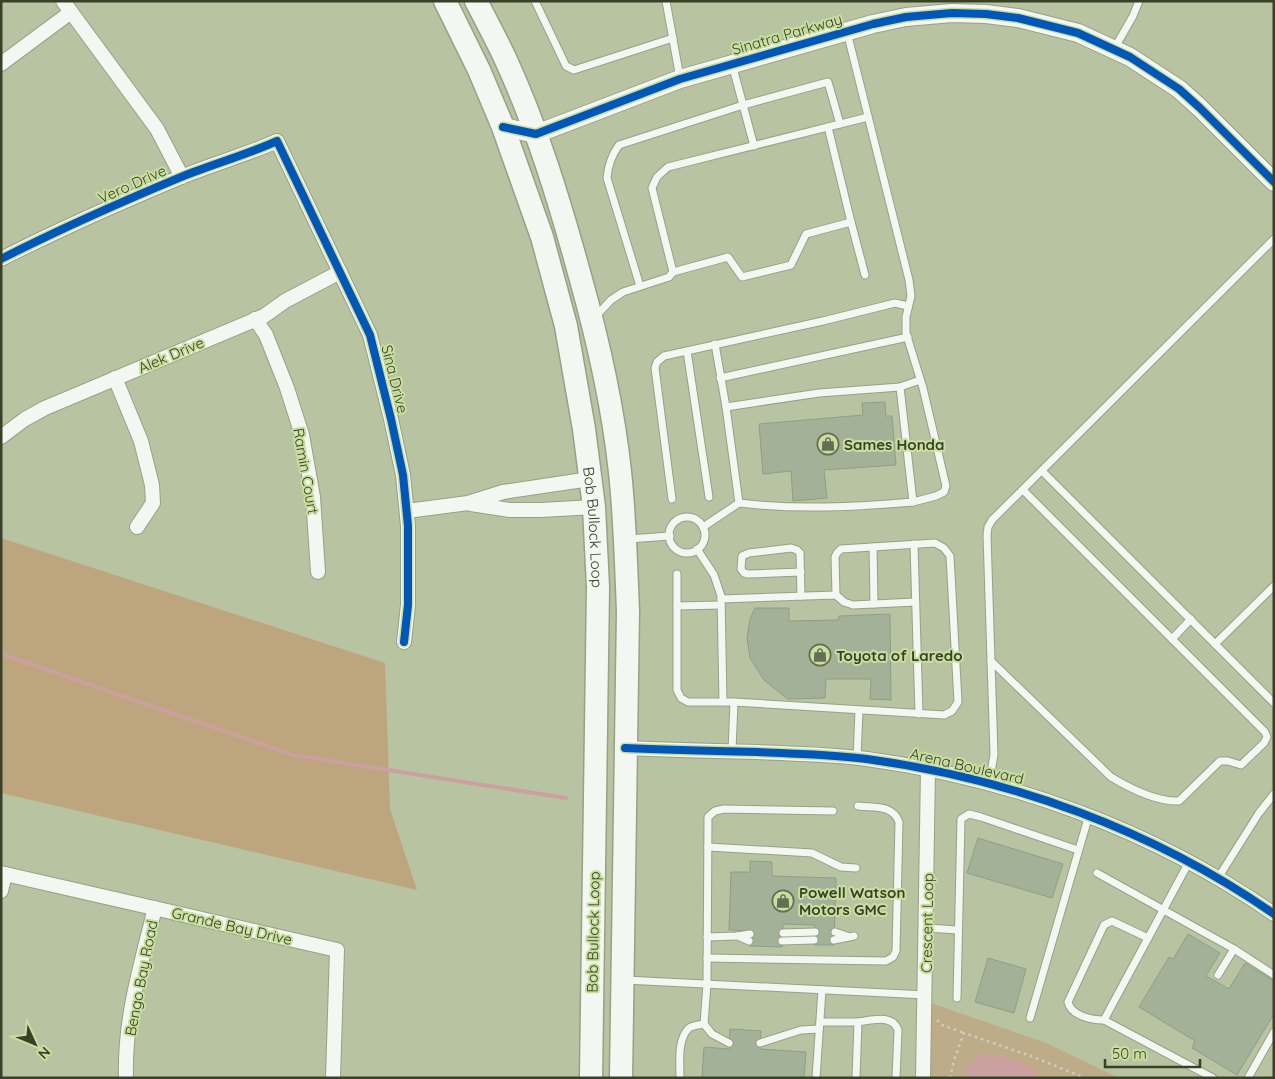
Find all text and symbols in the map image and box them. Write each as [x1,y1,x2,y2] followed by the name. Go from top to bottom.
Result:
[730,9,844,59] street label: Sinatra Parkway
[95,161,169,207] street label: Vero Drive
[135,333,207,377] street label: Alek Drive
[377,343,413,415] street label: Sina Drive
[289,426,323,516] street label: Ramin Court
[816,432,840,456] shop icon: Sames Honda
[844,435,944,454] place label: Sames Honda
[579,466,608,588] street label: Bob Bullock Loop
[808,643,832,667] shop icon: Toyota of Laredo
[836,646,963,665] place label: Toyota of Laredo
[908,744,1026,788] street label: Arena Boulevard
[582,871,604,993] street label: Bob Bullock Loop
[917,873,937,973] street label: Crescent Loop
[799,883,905,919] place label: Powell Watson Motors GMC
[771,889,795,913] shop icon: Powell Watson Motors GMC
[170,903,294,949] street label: Grande Bay Drive
[120,918,162,1038] street label: Bengo Bay Road
[10,1019,60,1069] north arrow
[1105,1036,1200,1068] scale bar
[34,1043,54,1063] text: N
[1112,1044,1147,1063] text: 50 m

